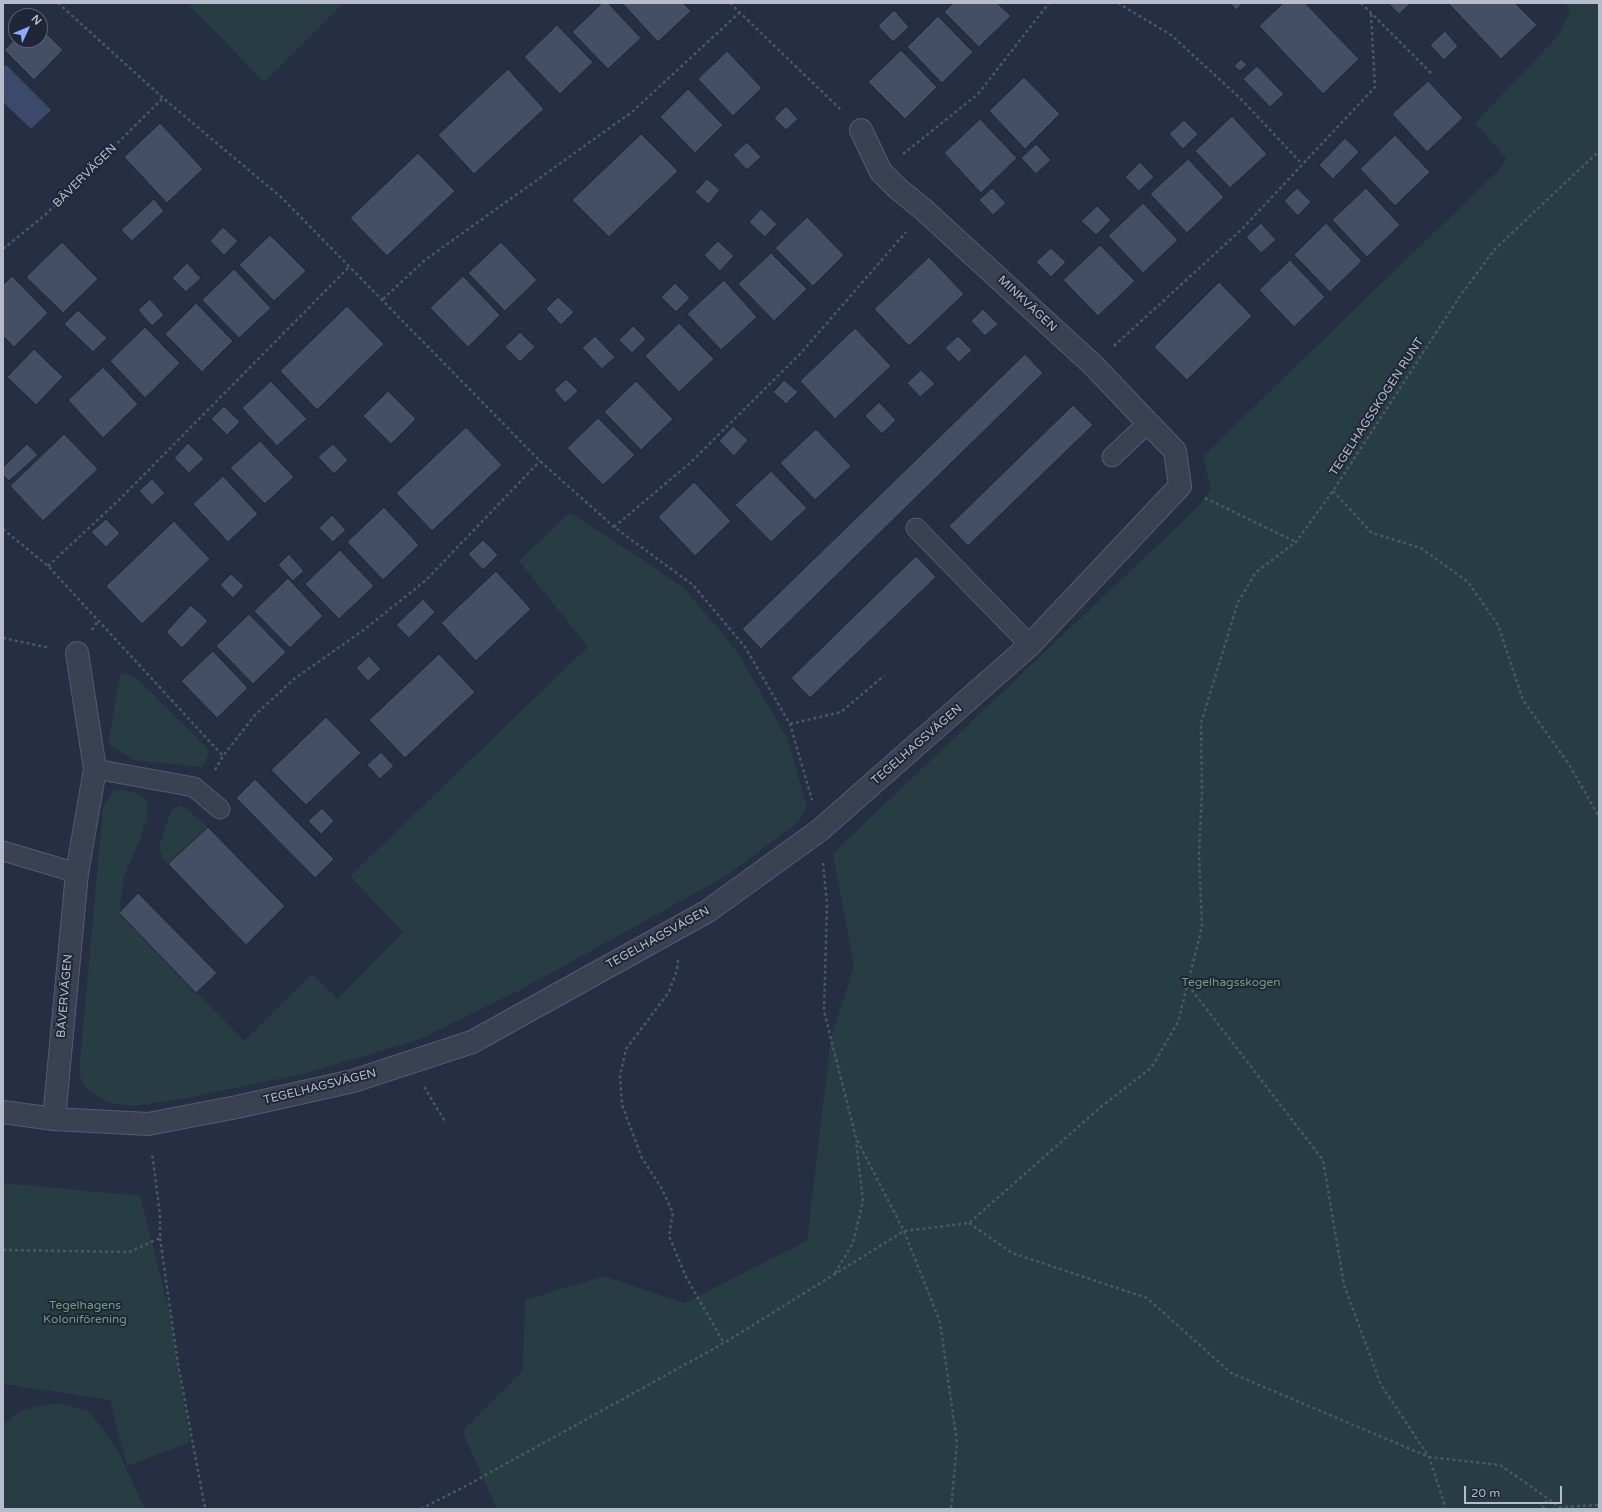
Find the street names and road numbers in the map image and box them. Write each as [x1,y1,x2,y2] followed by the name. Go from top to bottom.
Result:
[50,141,120,211] street label: BÄVERVÄGEN
[994,273,1060,335] street label: MINKVÄGEN
[1327,335,1427,479] street label: TEGELHAGSSKOGEN RUNT
[869,702,965,788] street label: TEGELHAGSVÄGEN
[604,904,712,972] street label: TEGELHAGSVÄGEN
[54,953,76,1039] street label: BÄVERVÄGEN
[262,1066,378,1108] street label: TEGELHAGSVÄGEN

